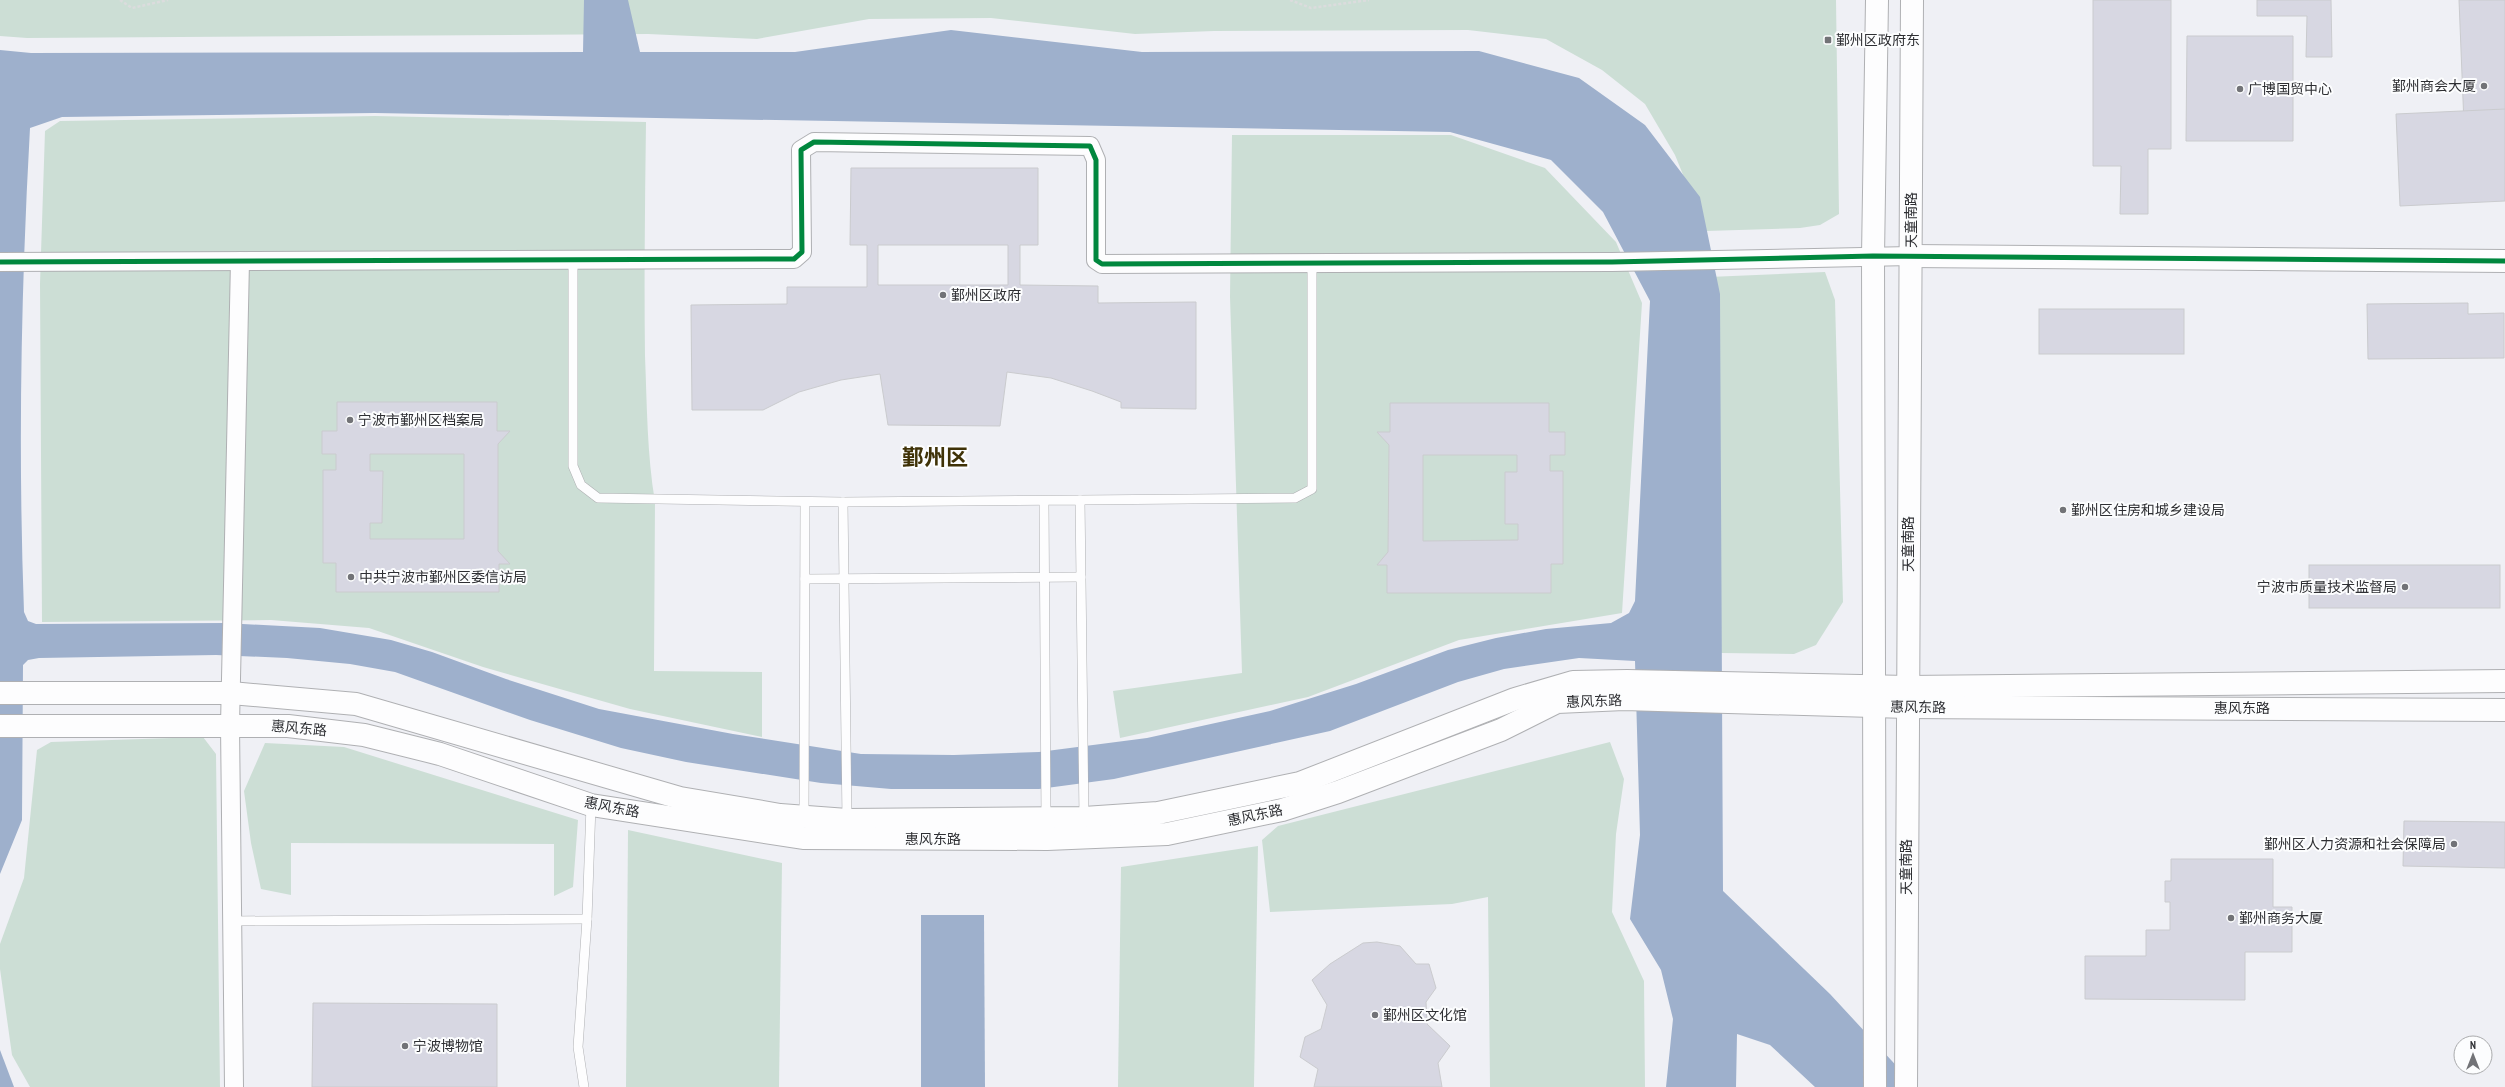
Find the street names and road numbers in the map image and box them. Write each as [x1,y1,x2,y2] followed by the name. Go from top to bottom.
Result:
[1902,192,1920,248] street label: 天童南路
[1899,516,1917,572] street label: 天童南路
[1566,691,1622,711] street label: 惠风东路
[1890,698,1946,716] street label: 惠风东路
[2214,699,2270,717] street label: 惠风东路
[270,717,328,739] street label: 惠风东路
[583,793,641,821] street label: 惠风东路
[1226,800,1284,830] street label: 惠风东路
[905,830,961,848] street label: 惠风东路
[1897,839,1915,895] street label: 天童南路

